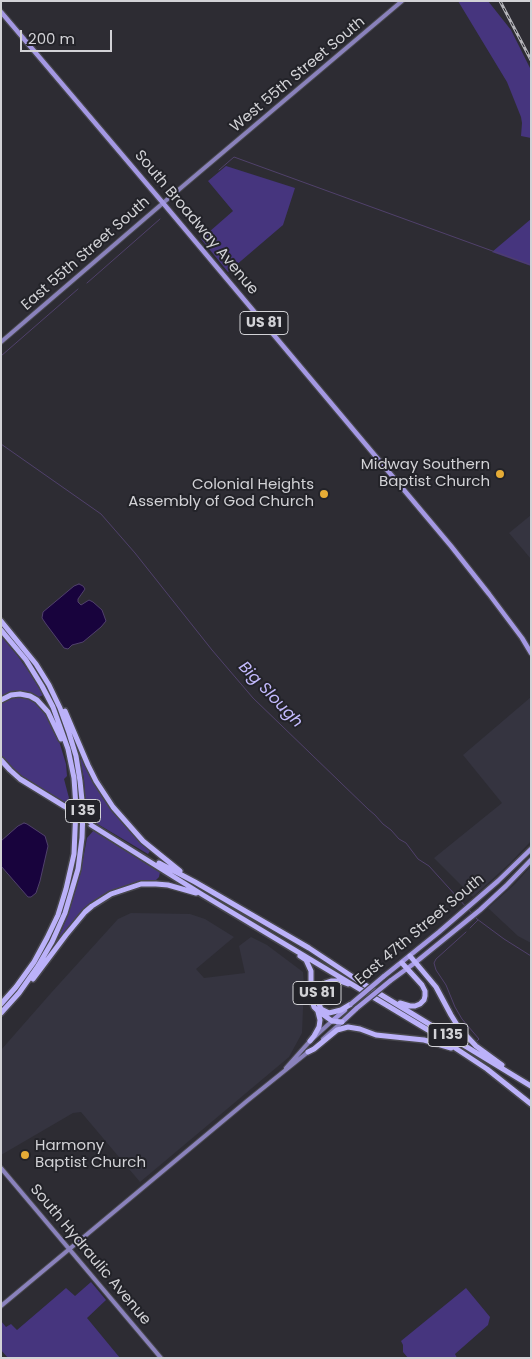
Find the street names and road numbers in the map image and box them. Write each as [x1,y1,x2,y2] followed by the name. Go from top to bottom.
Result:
[227,13,369,137] street label: West 55th Street South
[130,147,262,299] street label: South Broadway Avenue
[18,193,154,315] street label: East 55th Street South
[240,312,288,334] road number: US 81
[66,799,100,822] road number: I 35
[352,871,488,989] street label: East 47th Street South
[293,981,341,1004] road number: US 81
[428,1024,468,1046] road number: I 135
[26,1181,154,1329] street label: South Hydraulic Avenue

